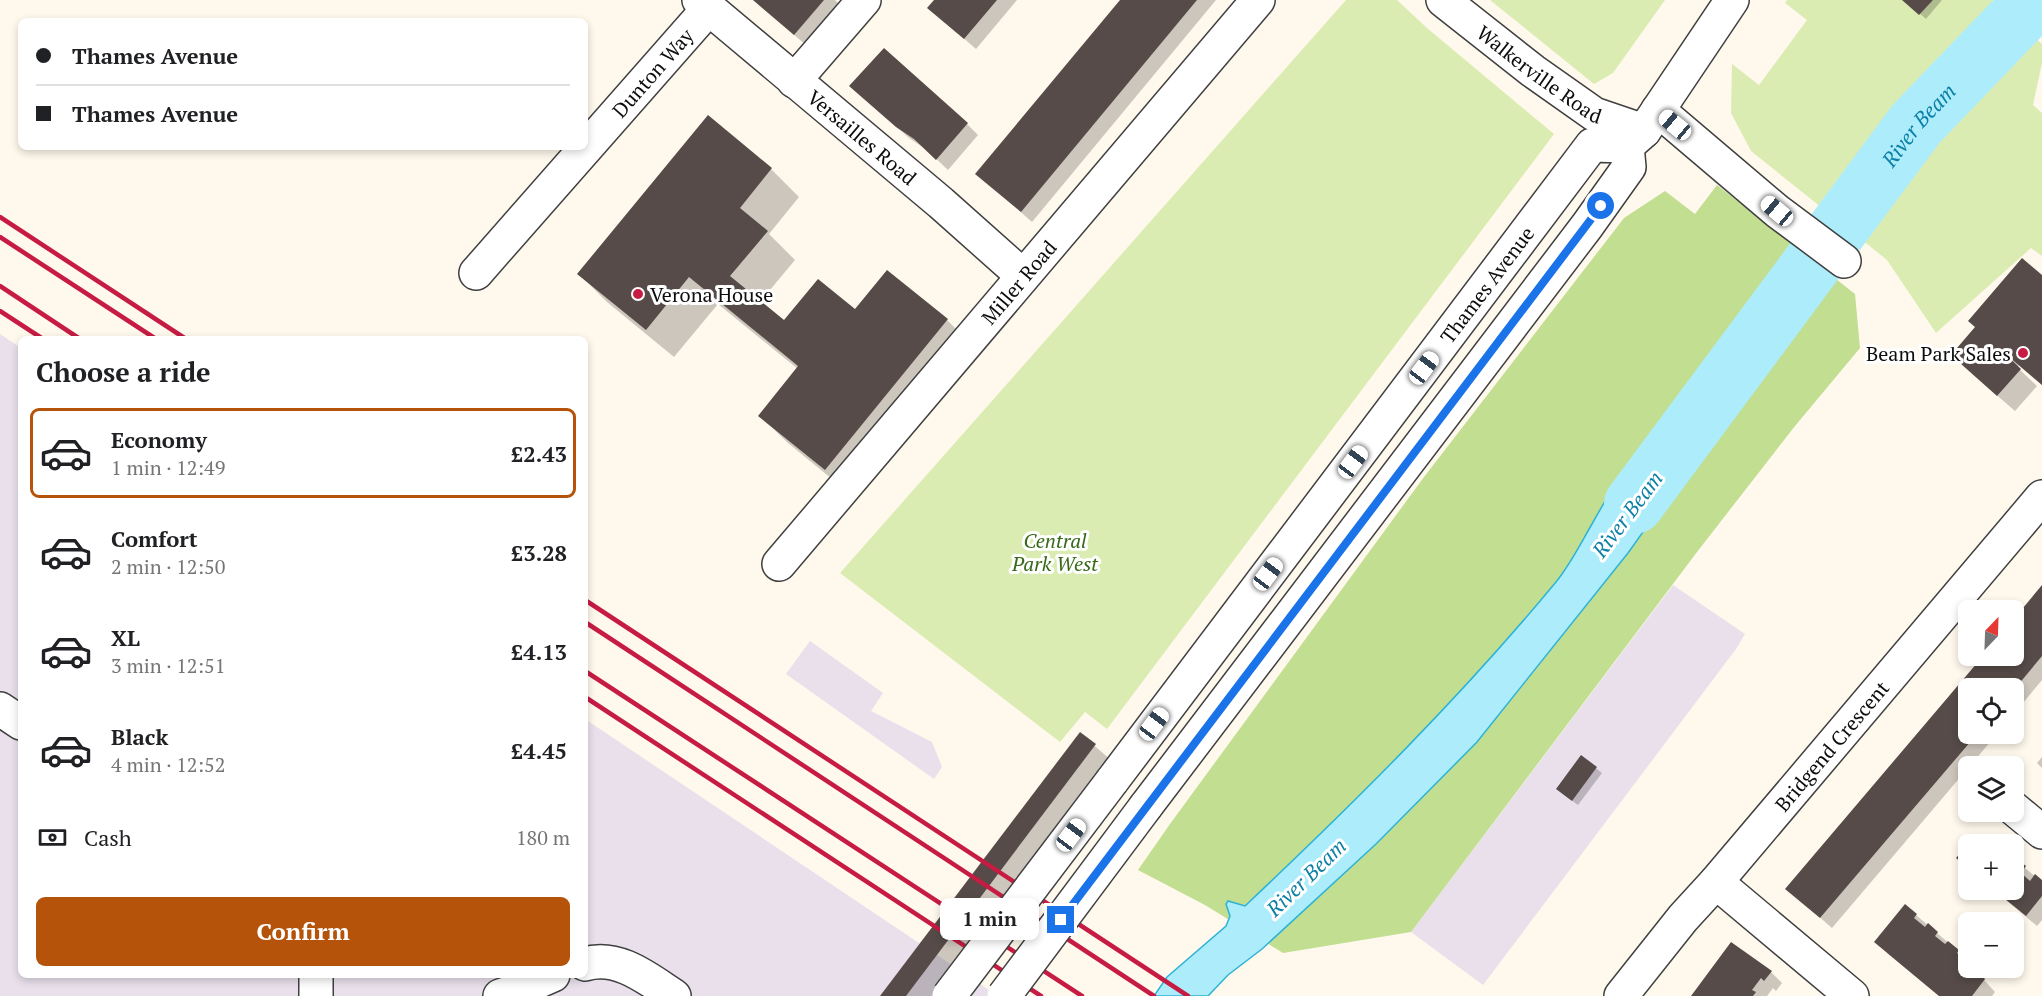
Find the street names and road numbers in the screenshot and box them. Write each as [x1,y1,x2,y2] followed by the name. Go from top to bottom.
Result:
[1472,19,1605,129] street label: Walkerville Road
[606,21,699,123] street label: Dunton Way
[802,83,922,191] street label: Versailles Road
[1434,220,1540,349] street label: Thames Avenue
[975,234,1062,330] street label: Miller Road
[1768,674,1895,817] street label: Bridgend Crescent

